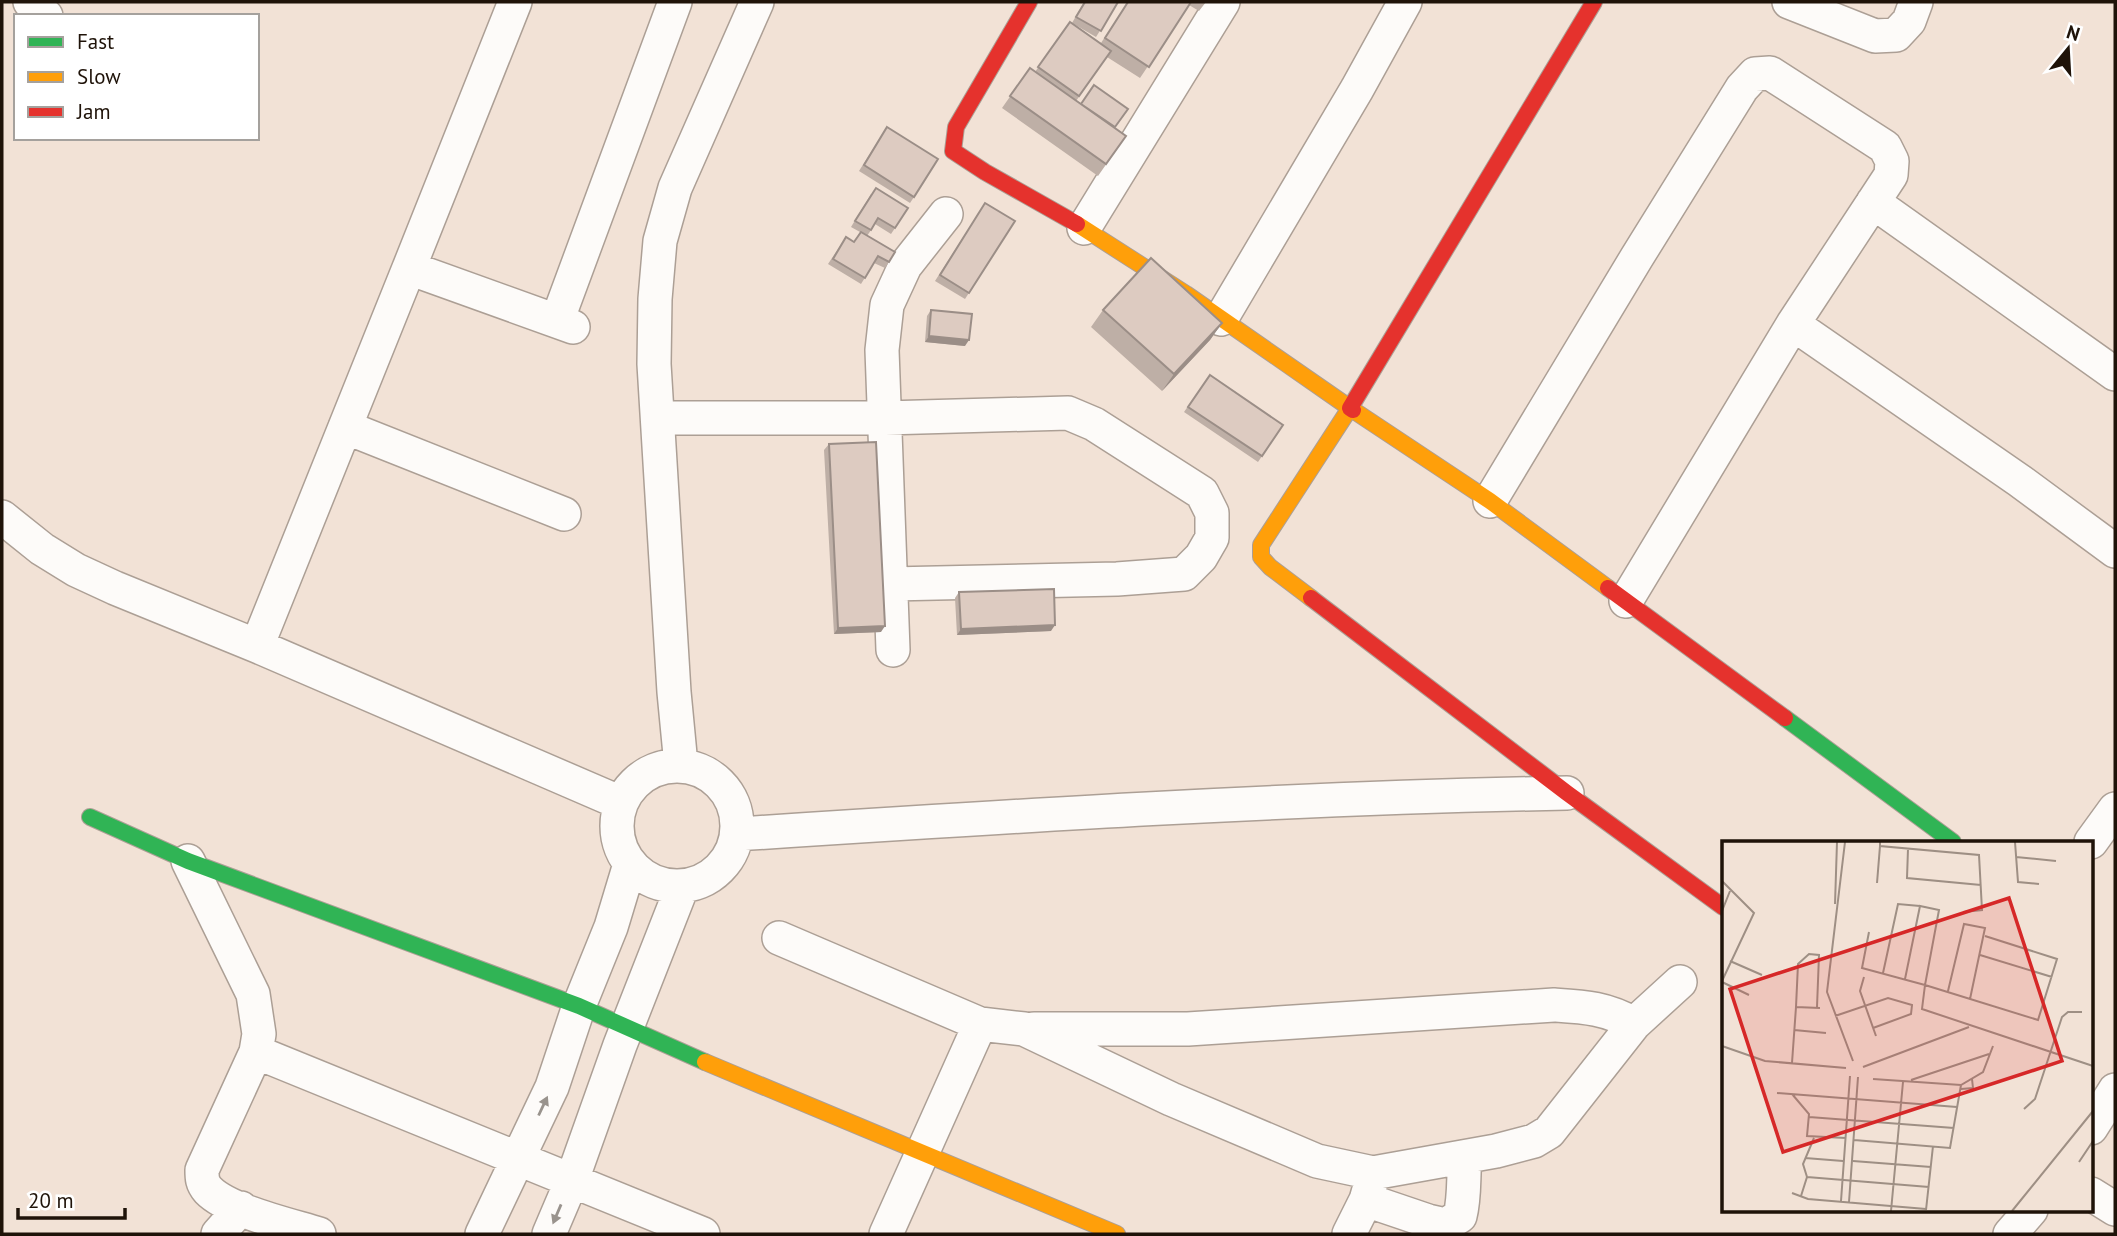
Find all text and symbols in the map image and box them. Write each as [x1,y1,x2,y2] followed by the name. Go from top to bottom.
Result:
[14,14,259,140] legend
[2033,14,2103,84] north arrow
[2064,19,2083,46] text: N
[77,28,114,55] text: Fast
[77,63,121,90] text: Slow
[76,98,111,125] text: Jam
[1722,841,2092,1212] inset map
[538,1096,549,1117] one-way arrow
[18,1176,124,1220] scale bar
[28,1187,74,1214] text: 20 m
[551,1204,563,1224] one-way arrow

